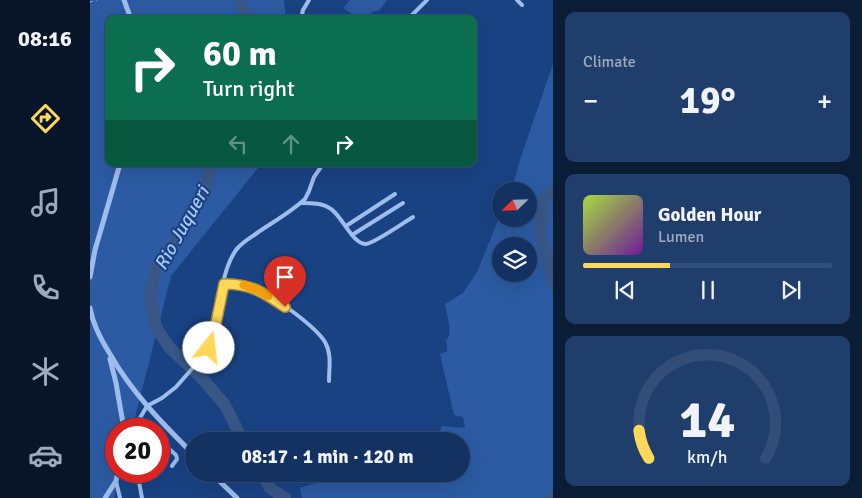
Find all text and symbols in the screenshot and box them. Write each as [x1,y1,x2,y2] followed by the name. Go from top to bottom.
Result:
[18,25,72,52] text: 08:16
[203,32,277,75] text: 60 m
[120,35,185,100] icon: right
[583,52,636,72] text: Climate
[203,75,295,102] text: Turn right
[679,77,736,124] text: 19°
[583,84,598,118] text: −
[817,84,832,118] text: +
[28,101,63,136] icon: directions
[224,130,252,158] icon: left
[277,130,305,158] icon: ahead
[330,130,358,158] icon: right
[149,181,216,275] water label: Rio Juqueri
[492,182,538,228] north arrow
[492,182,537,282] map controls
[28,185,63,220] icon: music
[658,203,761,227] text: Golden Hour
[658,227,704,247] text: Lumen
[492,237,537,282] button: layers
[264,256,306,307] pin
[271,263,299,291] icon: arrive
[28,270,63,305] icon: phone
[611,276,639,304] icon: previous
[694,276,722,304] icon: pause
[777,276,805,304] icon: next
[182,321,234,373] position arrow
[28,354,63,389] icon: climate
[679,388,736,452] text: 14
[105,418,170,483] speed limit sign: 20
[28,438,63,473] icon: car
[241,445,414,469] text: 08:17 · 1 min · 120 m
[687,446,728,468] text: km/h

